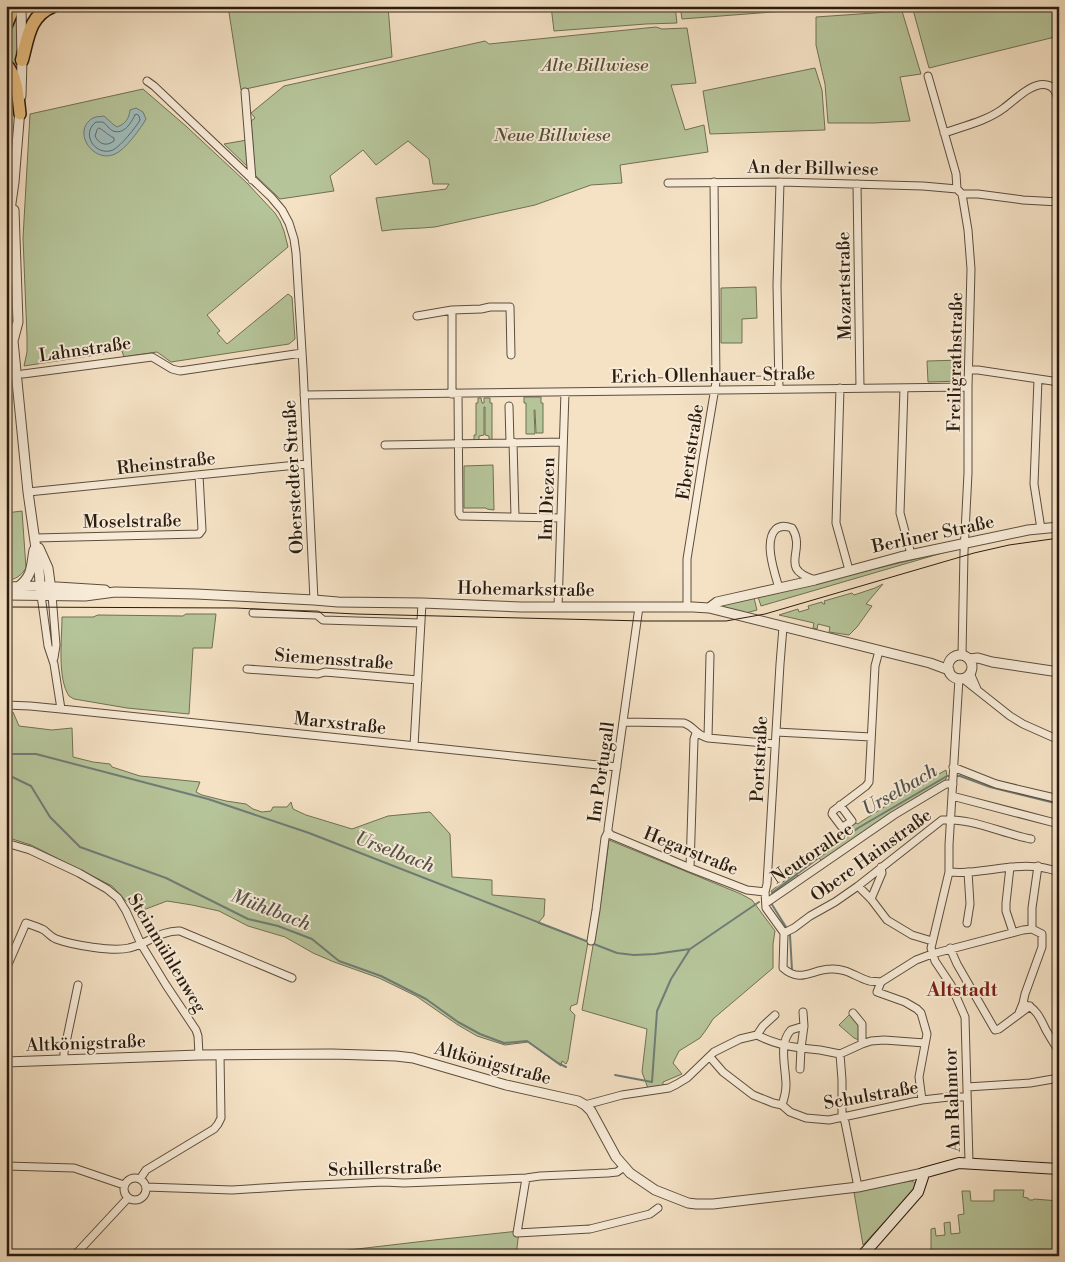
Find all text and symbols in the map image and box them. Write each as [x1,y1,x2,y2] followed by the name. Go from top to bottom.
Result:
[540,54,649,77] park label: Alte Billwiese
[493,124,611,147] park label: Neue Billwiese
[746,156,879,181] street label: An der Billwiese
[832,231,857,341] street label: Mozartstraße
[943,292,968,432] street label: Freiligrathstraße
[37,332,133,367] street label: Lahnstraße
[611,362,815,389] street label: Erich-Ollenhauer-Straße
[278,399,309,555] street label: Oberstedter Straße
[672,402,709,502] street label: Ebertstraße
[115,447,217,480] street label: Rheinstraße
[535,456,560,541] street label: Im Diezen
[82,509,182,534] street label: Moselstraße
[869,510,996,559] street label: Berliner Straße
[457,577,595,602] street label: Hohemarkstraße
[274,644,394,675] street label: Siemensstraße
[293,707,387,740] street label: Marxstraße
[746,715,773,803] street label: Portstraße
[583,720,620,824] street label: Im Portugall
[858,758,942,821] water label: Urselbach
[806,804,936,907] street label: Obere Hainstraße
[767,817,858,889] street label: Neutorallee
[640,822,742,881] street label: Hegarstraße
[352,826,438,878] water label: Urselbach
[227,884,314,936] water label: Mühlbach
[122,890,212,1018] street label: Steinmühlenweg
[925,978,998,1002] district label: Altstadt
[25,1030,146,1057] street label: Altkönigstraße
[431,1037,554,1090] street label: Altkönigstraße
[939,1047,966,1154] street label: Am Rahmtor
[822,1076,920,1115] street label: Schulstraße
[328,1155,442,1182] street label: Schillerstraße

